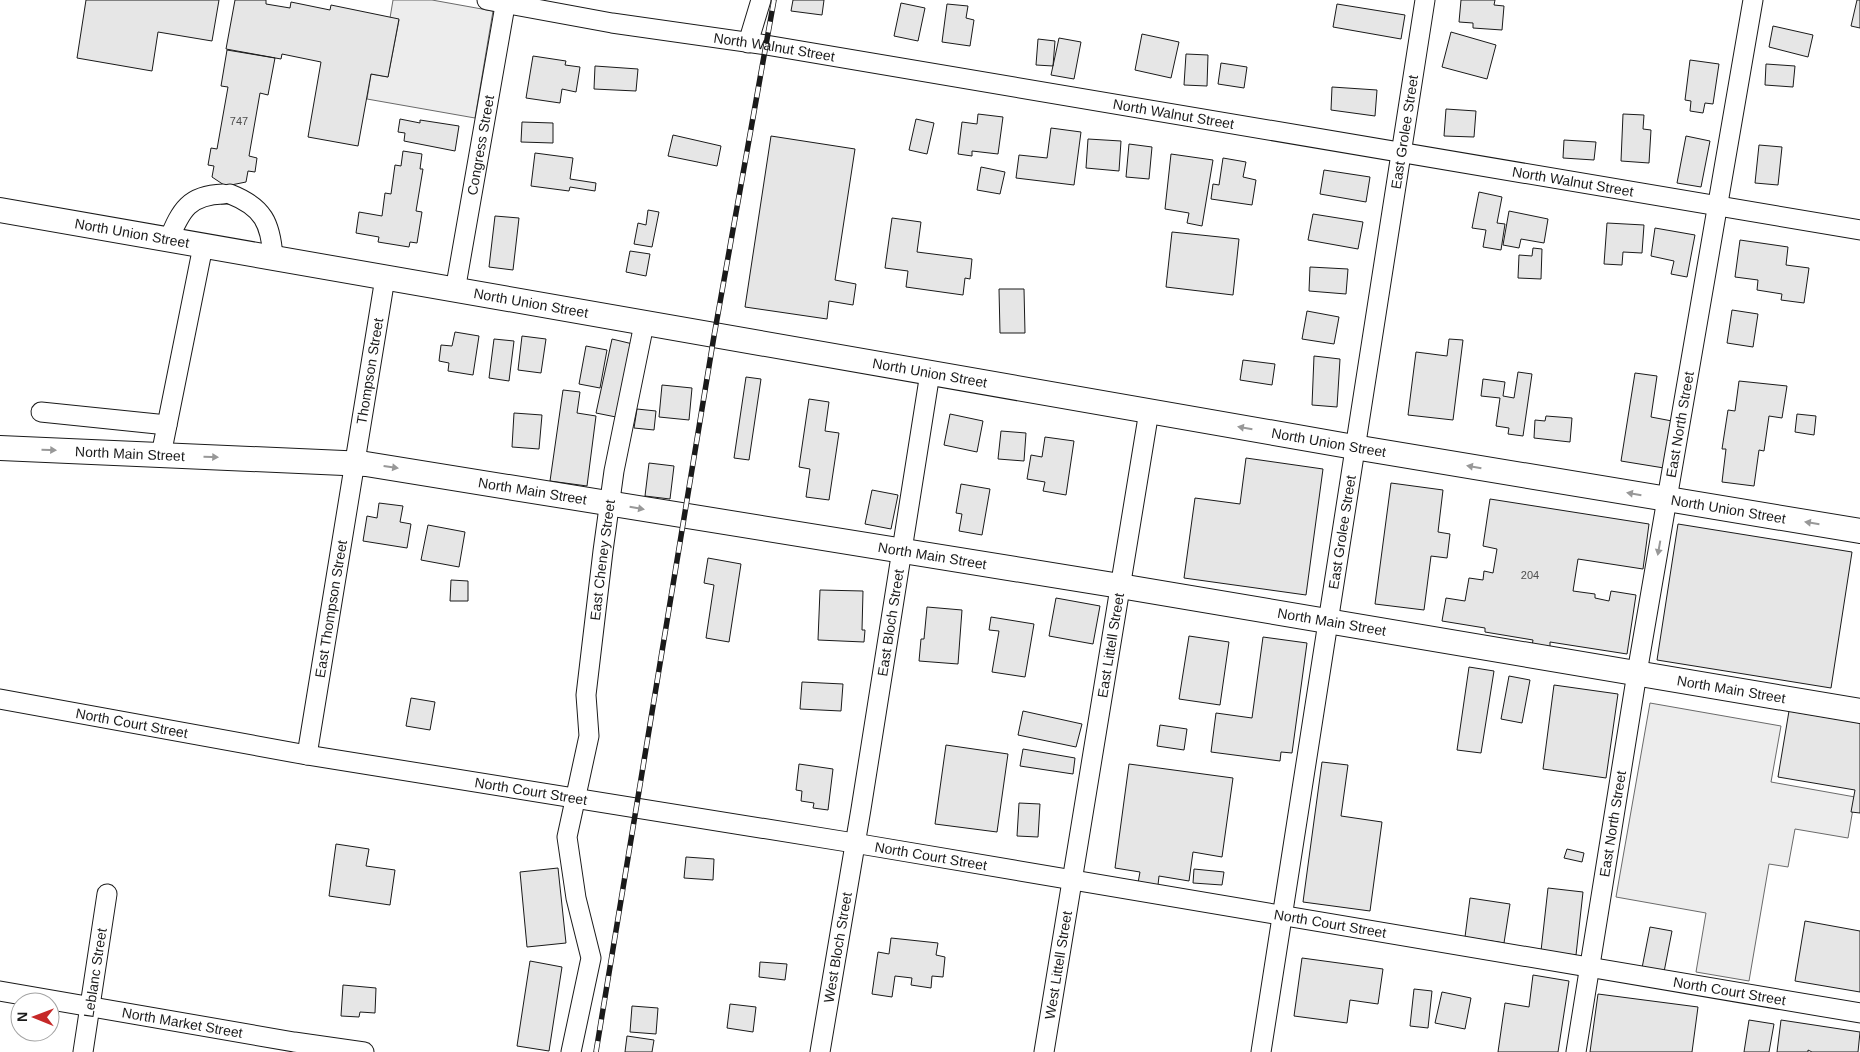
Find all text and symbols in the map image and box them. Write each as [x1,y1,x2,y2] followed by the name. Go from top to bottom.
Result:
[712,30,836,65] street label: North Walnut Street
[1388,74,1421,190] street label: East Grolee Street
[464,94,497,196] street label: Congress Street
[1112,96,1235,132] street label: North Walnut Street
[230,115,248,127] house number: 747
[1511,163,1635,200] street label: North Walnut Street
[73,215,191,251] street label: North Union Street
[472,285,590,321] street label: North Union Street
[353,317,386,425] street label: Thompson Street
[871,355,989,391] street label: North Union Street
[1663,370,1697,479] street label: East North Street
[1237,423,1253,431] one-way arrow
[1270,425,1387,460] street label: North Union Street
[75,443,185,464] street label: North Main Street
[41,446,57,454] one-way arrow
[203,453,219,461] one-way arrow
[383,463,399,471] one-way arrow
[1466,463,1482,471] one-way arrow
[477,474,588,508] street label: North Main Street
[1325,474,1359,590] street label: East Grolee Street
[1626,490,1642,498] one-way arrow
[1670,492,1787,527] street label: North Union Street
[587,499,618,621] street label: East Cheney Street
[630,504,646,512] one-way arrow
[1804,519,1820,527] one-way arrow
[312,539,350,679] street label: East Thompson Street
[877,539,988,572] street label: North Main Street
[1655,540,1663,556] one-way arrow
[874,568,907,677] street label: East Bloch Street
[1521,569,1539,581] house number: 204
[1094,592,1127,699] street label: East Littell Street
[1276,605,1387,639] street label: North Main Street
[1676,672,1787,706] street label: North Main Street
[74,705,189,741] street label: North Court Street
[1596,769,1629,878] street label: East North Street
[474,774,589,808] street label: North Court Street
[873,839,988,873] street label: North Court Street
[820,891,855,1004] street label: West Bloch Street
[1273,906,1388,941] street label: North Court Street
[1041,910,1075,1021] street label: West Littell Street
[80,927,110,1019] street label: Leblanc Street
[1672,974,1787,1008] street label: North Court Street
[10,992,60,1042] north arrow
[121,1004,244,1041] street label: North Market Street
[14,1012,30,1022] text: N

